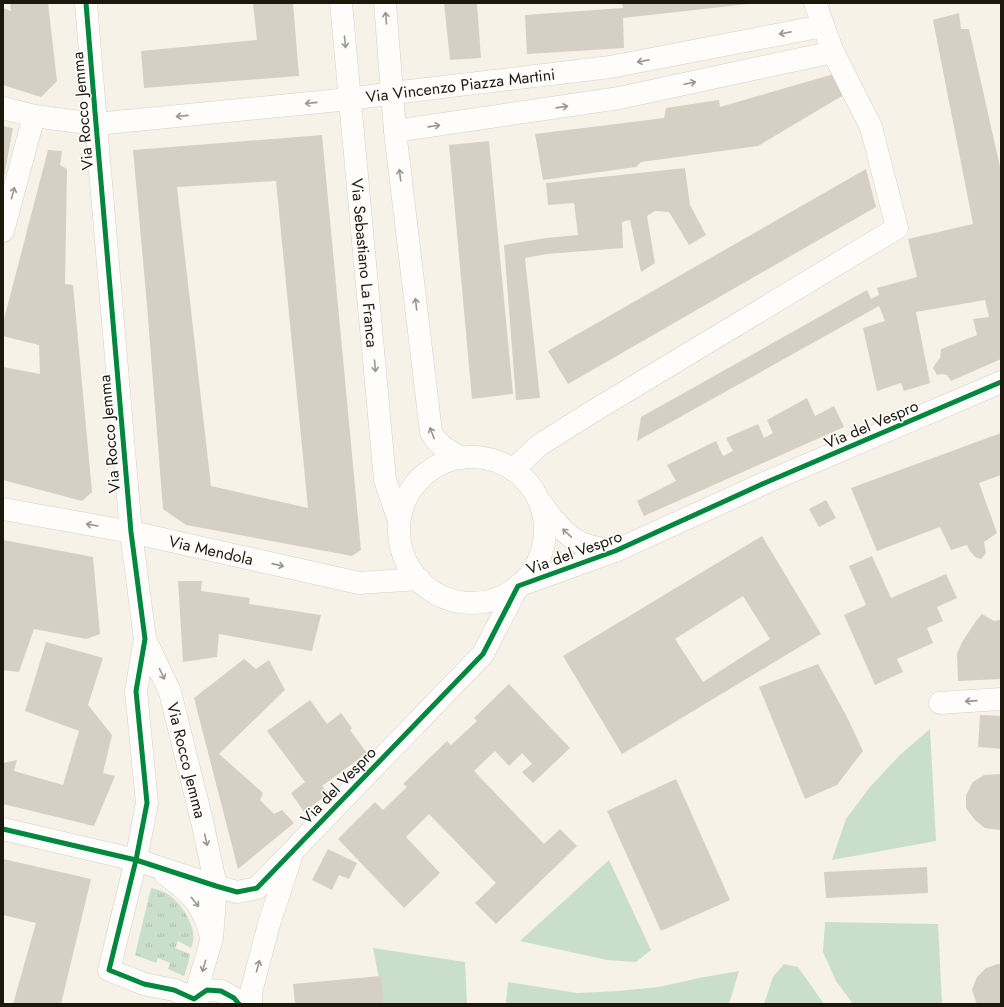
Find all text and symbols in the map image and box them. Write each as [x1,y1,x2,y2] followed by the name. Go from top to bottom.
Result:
[383,12,390,25] one-way arrow
[779,30,792,38] one-way arrow
[341,35,349,48] one-way arrow
[66,51,99,171] street label: Via Rocco Jemma
[637,57,650,65] one-way arrow
[364,63,556,109] street label: Via Vincenzo Piazza Martini
[683,78,696,86] one-way arrow
[305,100,318,107] one-way arrow
[555,103,568,111] one-way arrow
[176,112,189,120] one-way arrow
[427,122,440,130] one-way arrow
[396,169,404,182] one-way arrow
[345,177,384,348] street label: Via Sebastiano La Franca
[10,187,17,200] one-way arrow
[412,298,419,311] one-way arrow
[371,360,378,373] one-way arrow
[93,374,126,494] street label: Via Rocco Jemma
[821,394,922,455] street label: Via del Vespro
[428,427,436,439] one-way arrow
[86,521,99,529] one-way arrow
[523,524,625,580] street label: Via del Vespro
[562,528,572,537] one-way arrow
[166,530,255,571] street label: Via Mendola
[271,561,284,569] one-way arrow
[159,668,166,680] one-way arrow
[965,698,978,705] one-way arrow
[161,700,212,821] street label: Via Rocco Jemma
[295,741,382,829] street label: Via del Vespro
[202,833,210,846] one-way arrow
[191,896,199,907] one-way arrow
[200,959,207,972] one-way arrow
[255,960,262,973] one-way arrow

